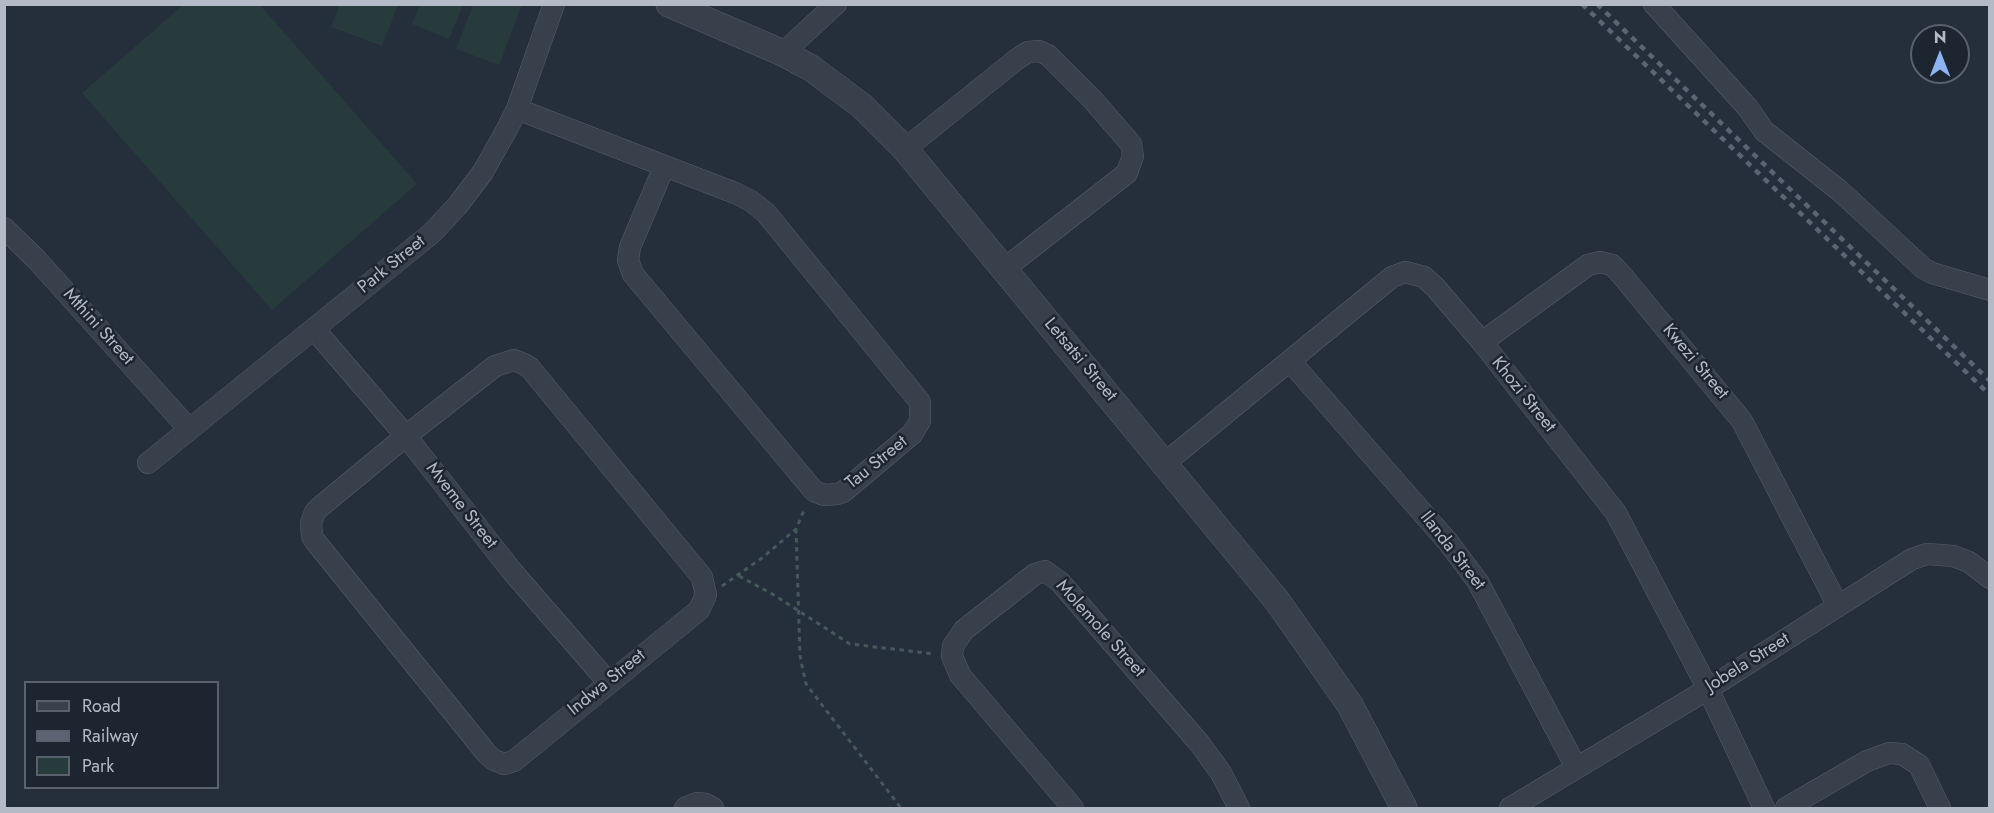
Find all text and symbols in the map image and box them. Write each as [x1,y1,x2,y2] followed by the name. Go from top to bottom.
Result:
[1910,24,1970,84] north arrow
[1934,26,1946,49] text: N
[354,231,430,299] street label: Park Street
[58,284,138,370] street label: Mthini Street
[1039,314,1121,406] street label: Letsatsi Street
[1657,320,1733,404] street label: Kwezi Street
[1486,353,1560,437] street label: Khozi Street
[842,432,912,494] street label: Tau Street
[421,459,501,553] street label: Mveme Street
[1415,507,1489,595] street label: Ilanda Street
[1051,576,1149,682] street label: Molemole Street
[1702,629,1794,697] street label: Jobela Street
[564,645,650,721] street label: Indwa Street
[24,681,219,789] legend
[82,693,121,719] text: Road
[82,723,138,749] text: Railway
[82,753,114,779] text: Park

